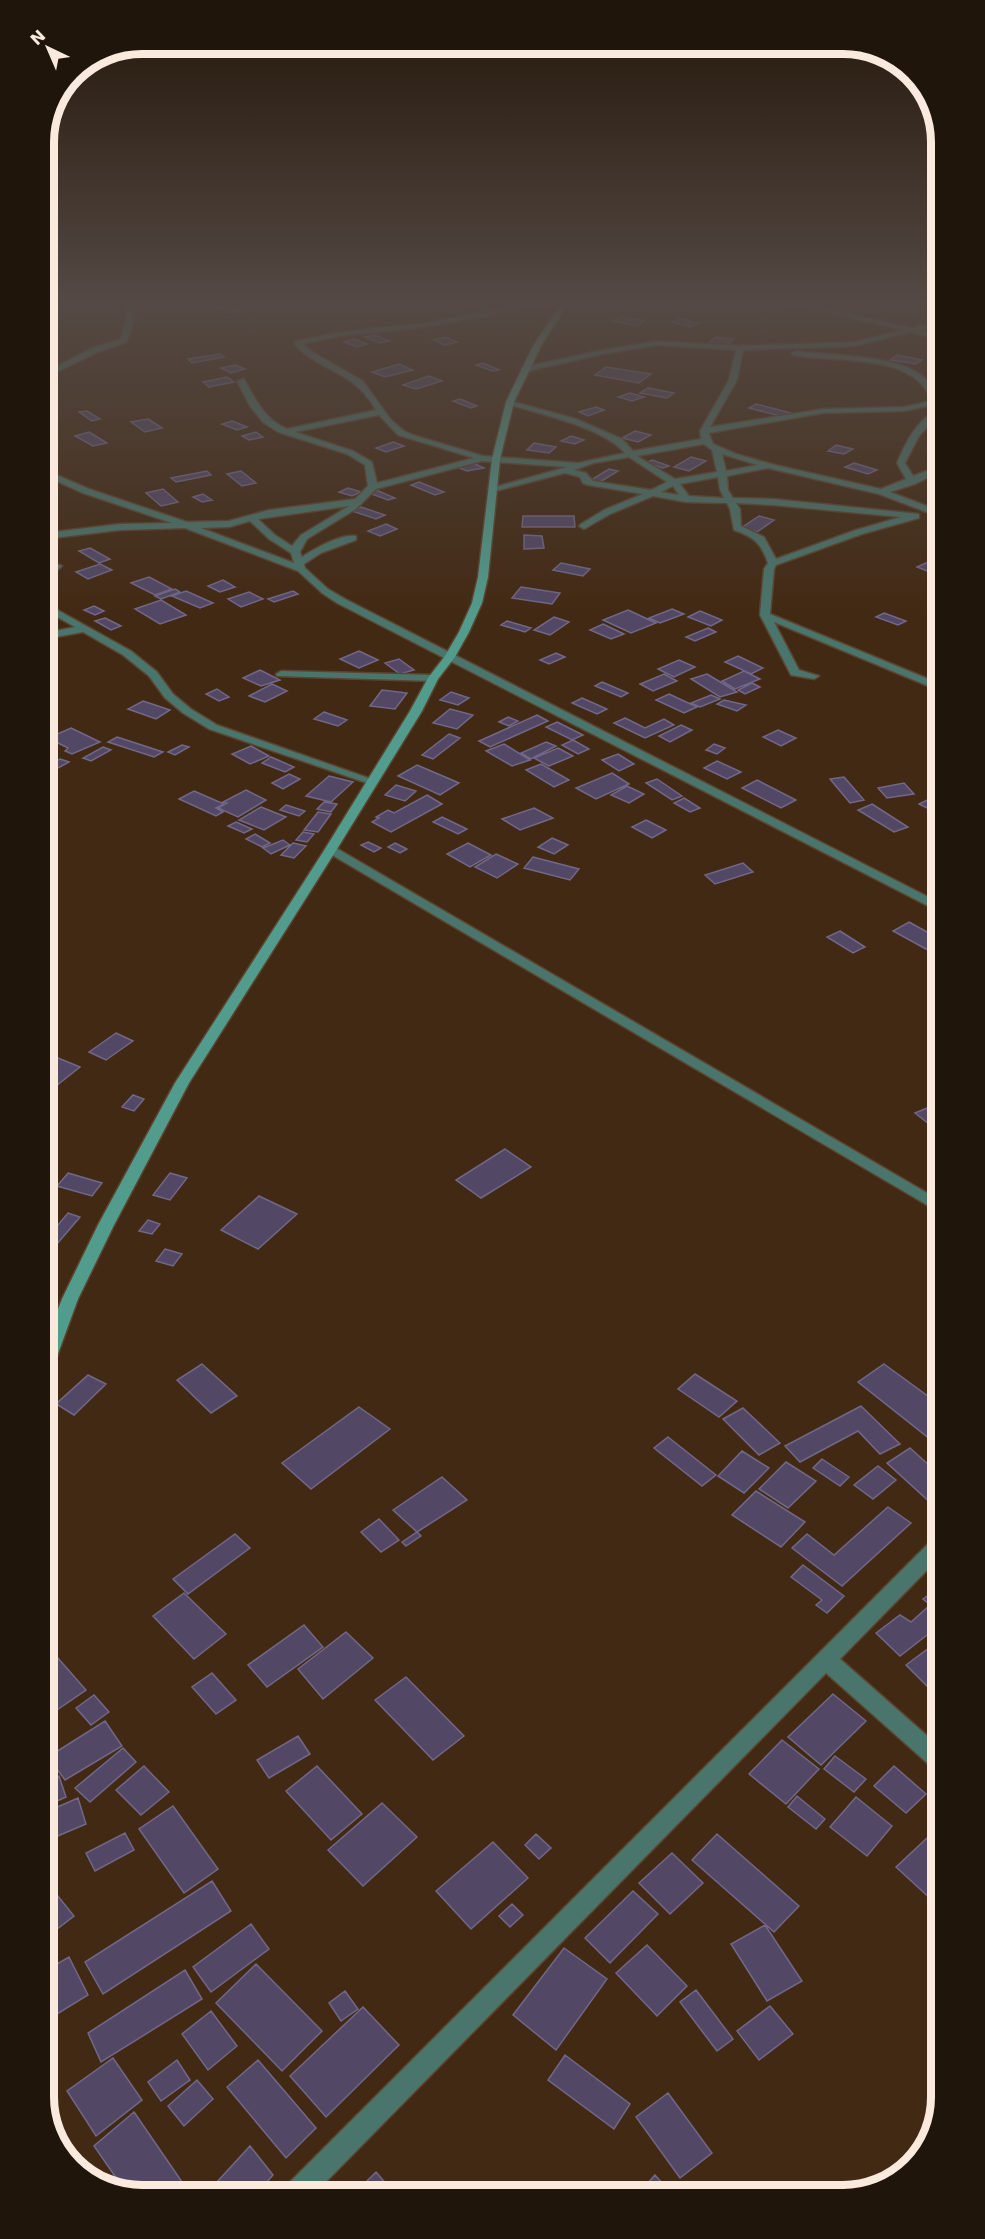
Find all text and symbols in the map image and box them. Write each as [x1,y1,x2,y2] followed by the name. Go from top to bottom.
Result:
[18,18,78,78] north arrow
[27,26,49,49] text: N

